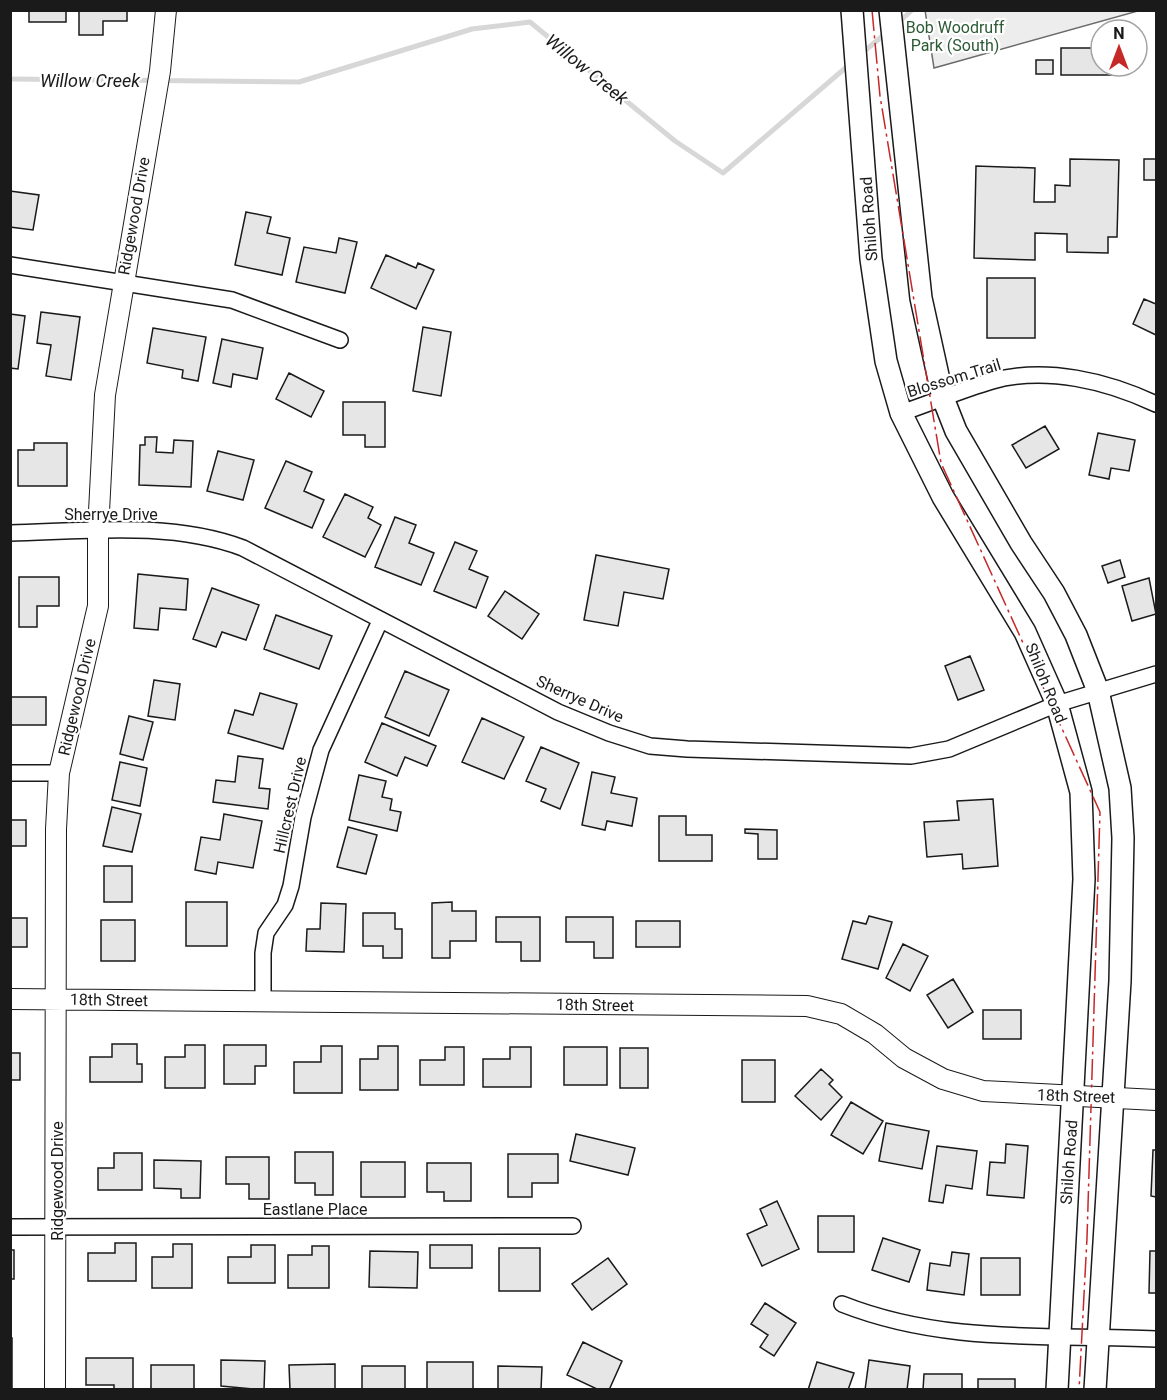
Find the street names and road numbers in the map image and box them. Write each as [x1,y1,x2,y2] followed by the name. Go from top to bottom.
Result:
[114,156,154,276] street label: Ridgewood Drive
[857,176,881,262] street label: Shiloh Road
[905,355,1003,401] street label: Blossom Trail
[64,505,158,524] street label: Sherrye Drive
[54,637,100,757] street label: Ridgewood Drive
[1021,640,1071,726] street label: Shiloh Road
[533,671,627,727] street label: Sherrye Drive
[270,755,310,855] street label: Hillcrest Drive
[70,990,148,1010] street label: 18th Street
[556,995,634,1015] street label: 18th Street
[1037,1085,1115,1107] street label: 18th Street
[1057,1119,1081,1205] street label: Shiloh Road
[48,1121,67,1241] street label: Ridgewood Drive
[263,1200,367,1219] street label: Eastlane Place

